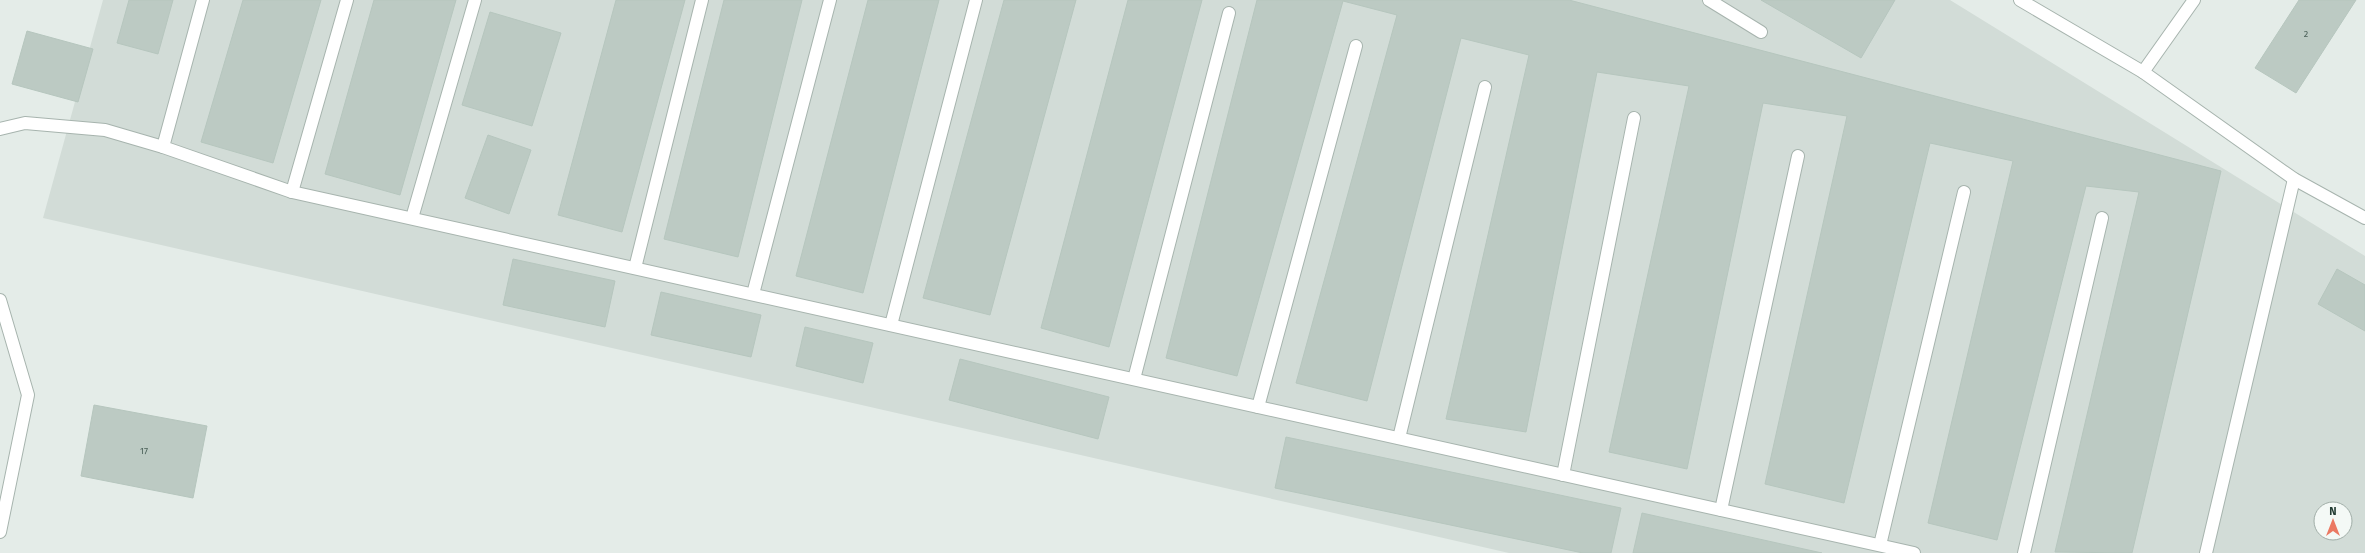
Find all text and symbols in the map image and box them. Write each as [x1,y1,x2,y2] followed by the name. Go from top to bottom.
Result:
[2304,29,2308,39] house number: 2
[140,446,148,456] house number: 17
[2313,501,2353,541] north arrow
[2329,505,2337,518] text: N

